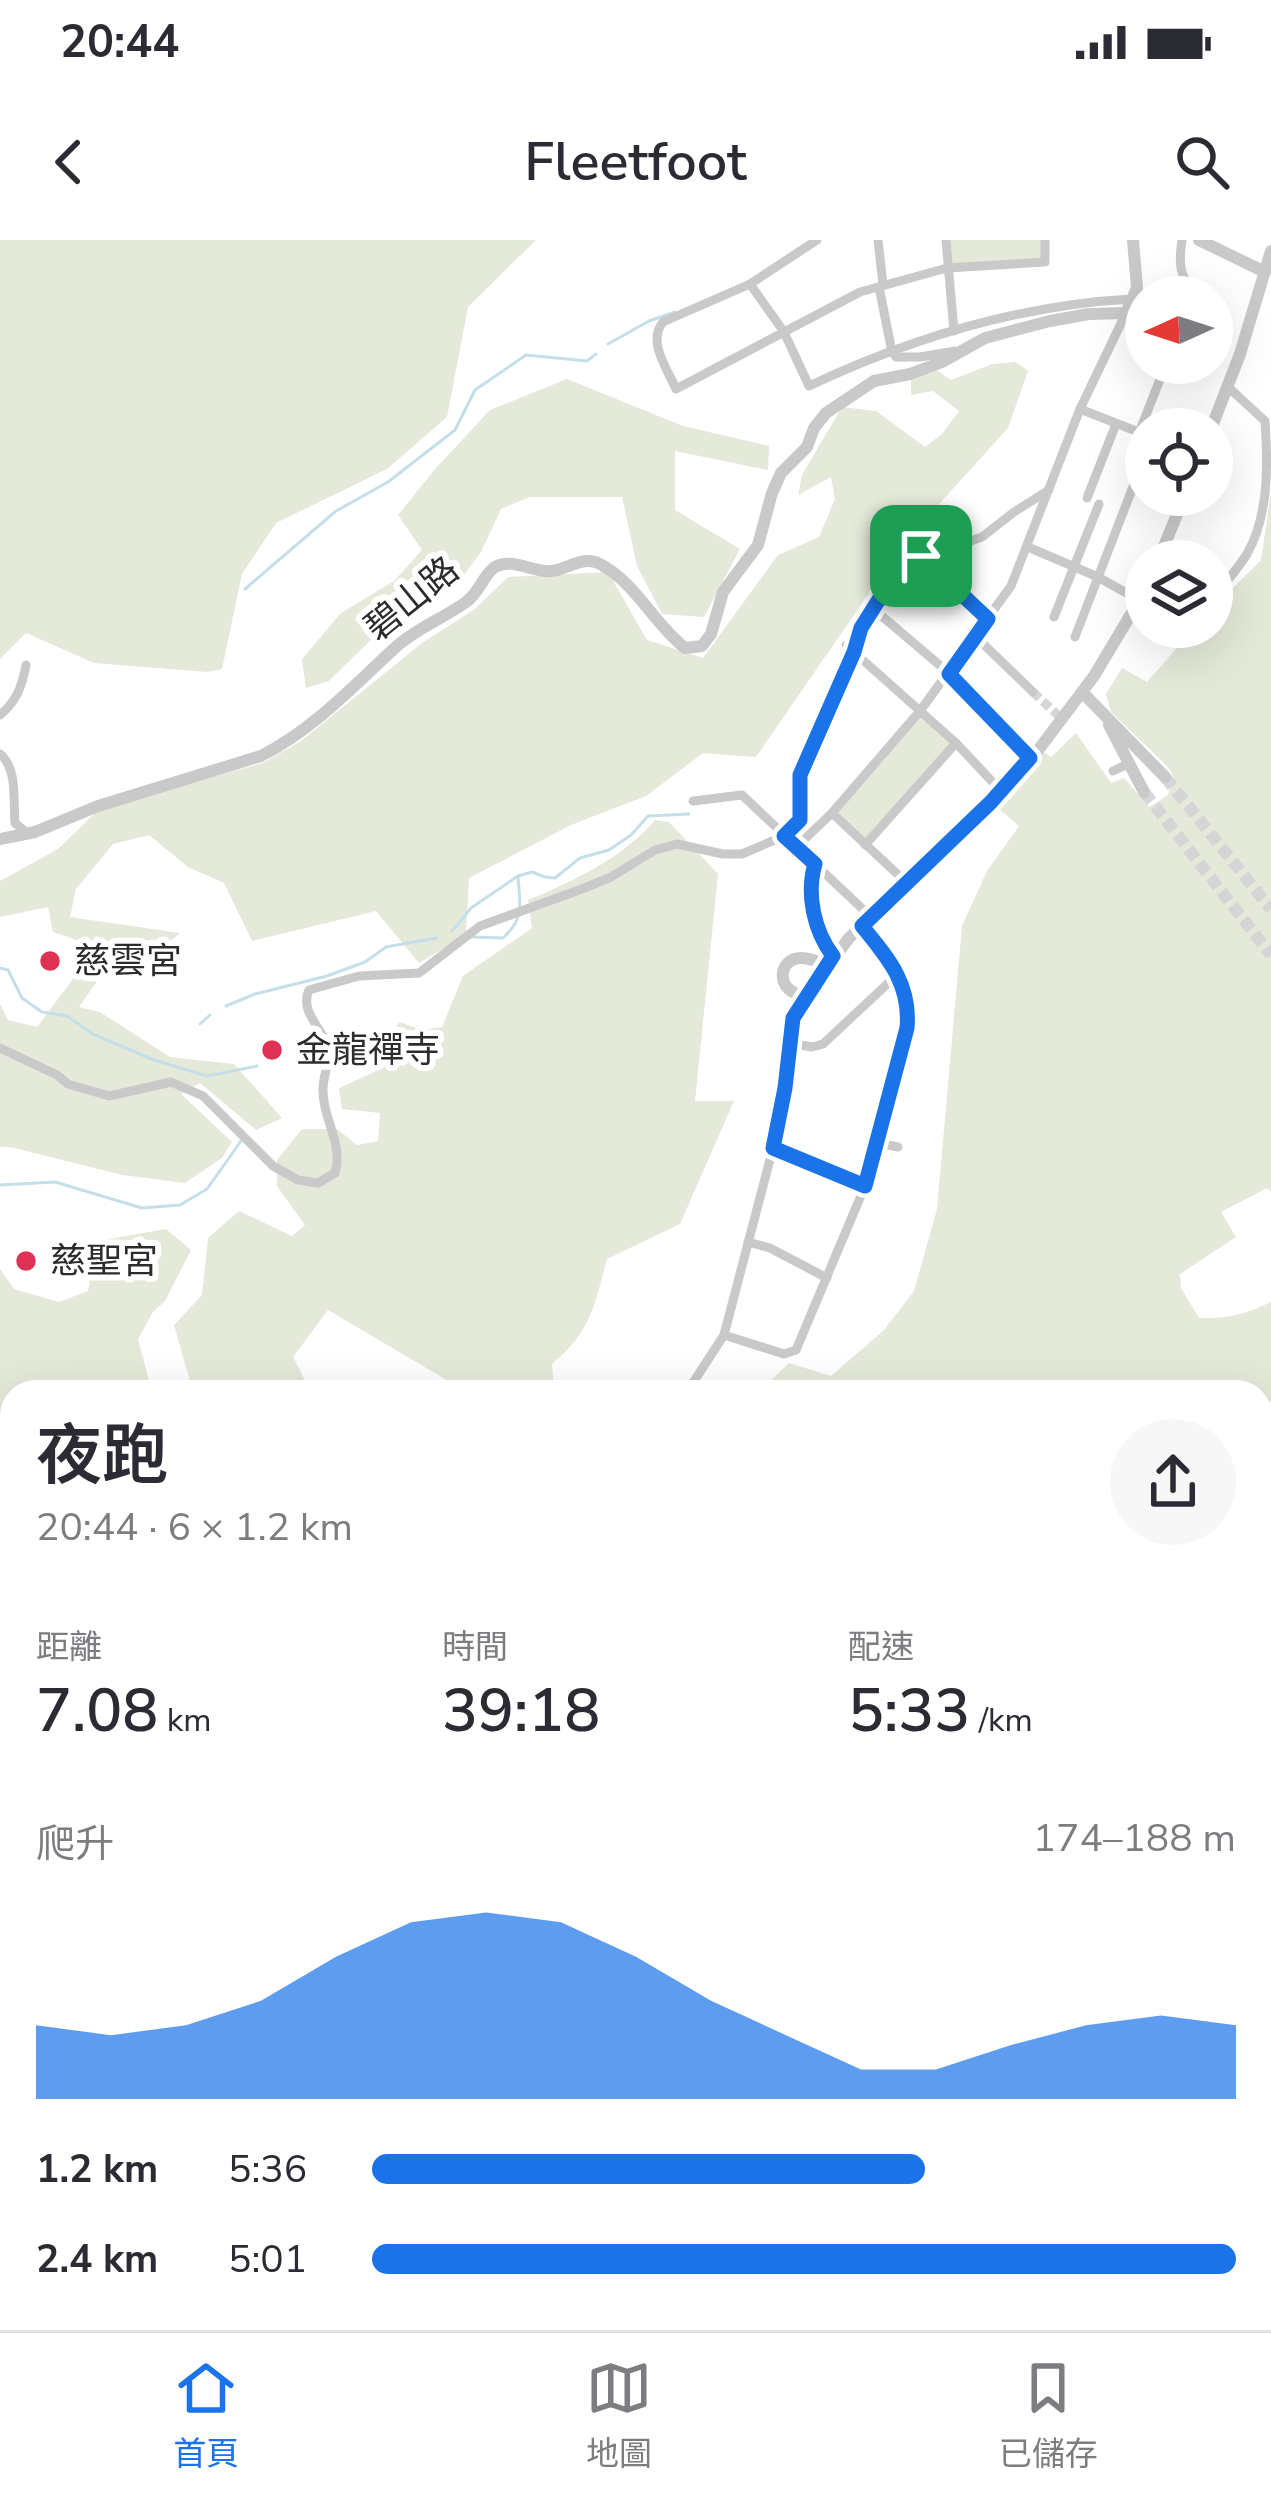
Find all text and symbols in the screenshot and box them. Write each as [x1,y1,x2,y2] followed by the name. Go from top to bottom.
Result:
[60,12,179,73] text: 20:44
[524,125,747,199] text: Fleetfoot
[36,129,102,195] icon: back
[1169,129,1235,195] icon: search
[1125,276,1233,384] north arrow
[1125,276,1233,648] map controls
[1125,408,1233,516] button: locate
[870,505,972,607] pin
[888,523,954,589] icon: arrive
[1125,540,1233,648] button: layers
[355,546,469,652] street label: 碧山路
[74,937,182,986] place label: 慈雲宮
[37,948,63,974] marker: 慈雲宮
[296,1026,440,1075] place label: 金龍禪寺
[259,1037,285,1063] marker: 金龍禪寺
[50,1237,158,1286] place label: 慈聖宮
[13,1248,39,1274] marker: 慈聖宮
[36,1411,168,1501] text: 夜跑
[1110,1419,1236,1545] button: share
[36,1501,353,1554] text: 20:44 · 6 × 1.2 km
[36,1625,102,1670] text: 距離
[442,1625,508,1670] text: 時間
[848,1625,914,1670] text: 配速
[36,1670,158,1752] text: 7.08
[442,1670,600,1752] text: 39:18
[848,1670,970,1752] text: 5:33
[158,1698,211,1743] text: km
[970,1698,1033,1743] text: /km
[1033,1812,1236,1865] text: 174–188 m
[36,1818,114,1871] text: 爬升
[36,2143,158,2196] text: 1.2 km
[228,2143,307,2196] text: 5:36
[36,2233,158,2286] text: 2.4 km
[228,2233,307,2286] text: 5:01
[173,2355,239,2477] tab: 首頁
[586,2355,652,2477] tab: 地圖
[999,2355,1098,2477] tab: 已儲存

